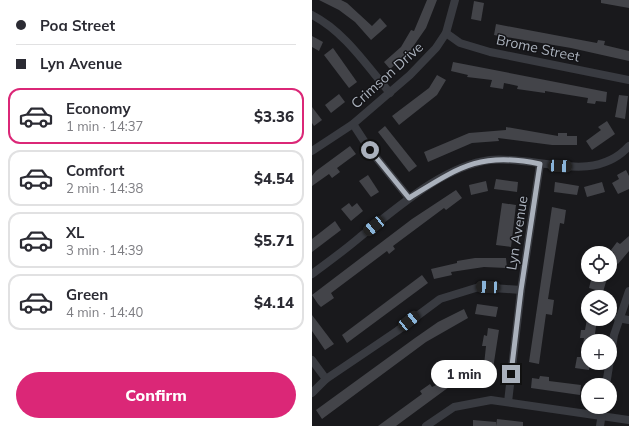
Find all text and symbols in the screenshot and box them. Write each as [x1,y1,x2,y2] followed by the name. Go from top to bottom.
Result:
[40,16,115,35] text: Poa Street
[495,30,581,66] street label: Brome Street
[347,38,427,112] street label: Crimson Drive
[40,54,122,73] text: Lyn Avenue
[18,98,54,134] icon: car
[66,99,131,118] text: Economy
[254,107,294,126] text: $3.36
[66,118,143,134] text: 1 min · 14:37
[361,141,379,159] route start
[548,159,572,173] car
[18,160,54,196] icon: car
[66,161,124,180] text: Comfort
[254,169,294,188] text: $4.54
[66,180,143,196] text: 2 min · 14:38
[502,194,532,272] street label: Lyn Avenue
[361,214,387,238] car
[18,222,54,258] icon: car
[66,223,84,242] text: XL
[254,231,294,250] text: $5.71
[66,242,143,258] text: 3 min · 14:39
[581,246,617,414] map controls
[581,246,617,282] button: locate
[476,280,500,294] car
[18,284,54,320] icon: car
[66,285,108,304] text: Green
[581,290,617,326] button: layers
[254,293,294,312] text: $4.14
[66,304,143,320] text: 4 min · 14:40
[396,309,422,333] car
[581,334,617,370] button: +
[431,360,497,388] callout: 1 min
[502,365,520,383] route end
[447,366,481,382] text: 1 min
[16,372,296,418] button: Confirm
[581,378,617,414] button: −

